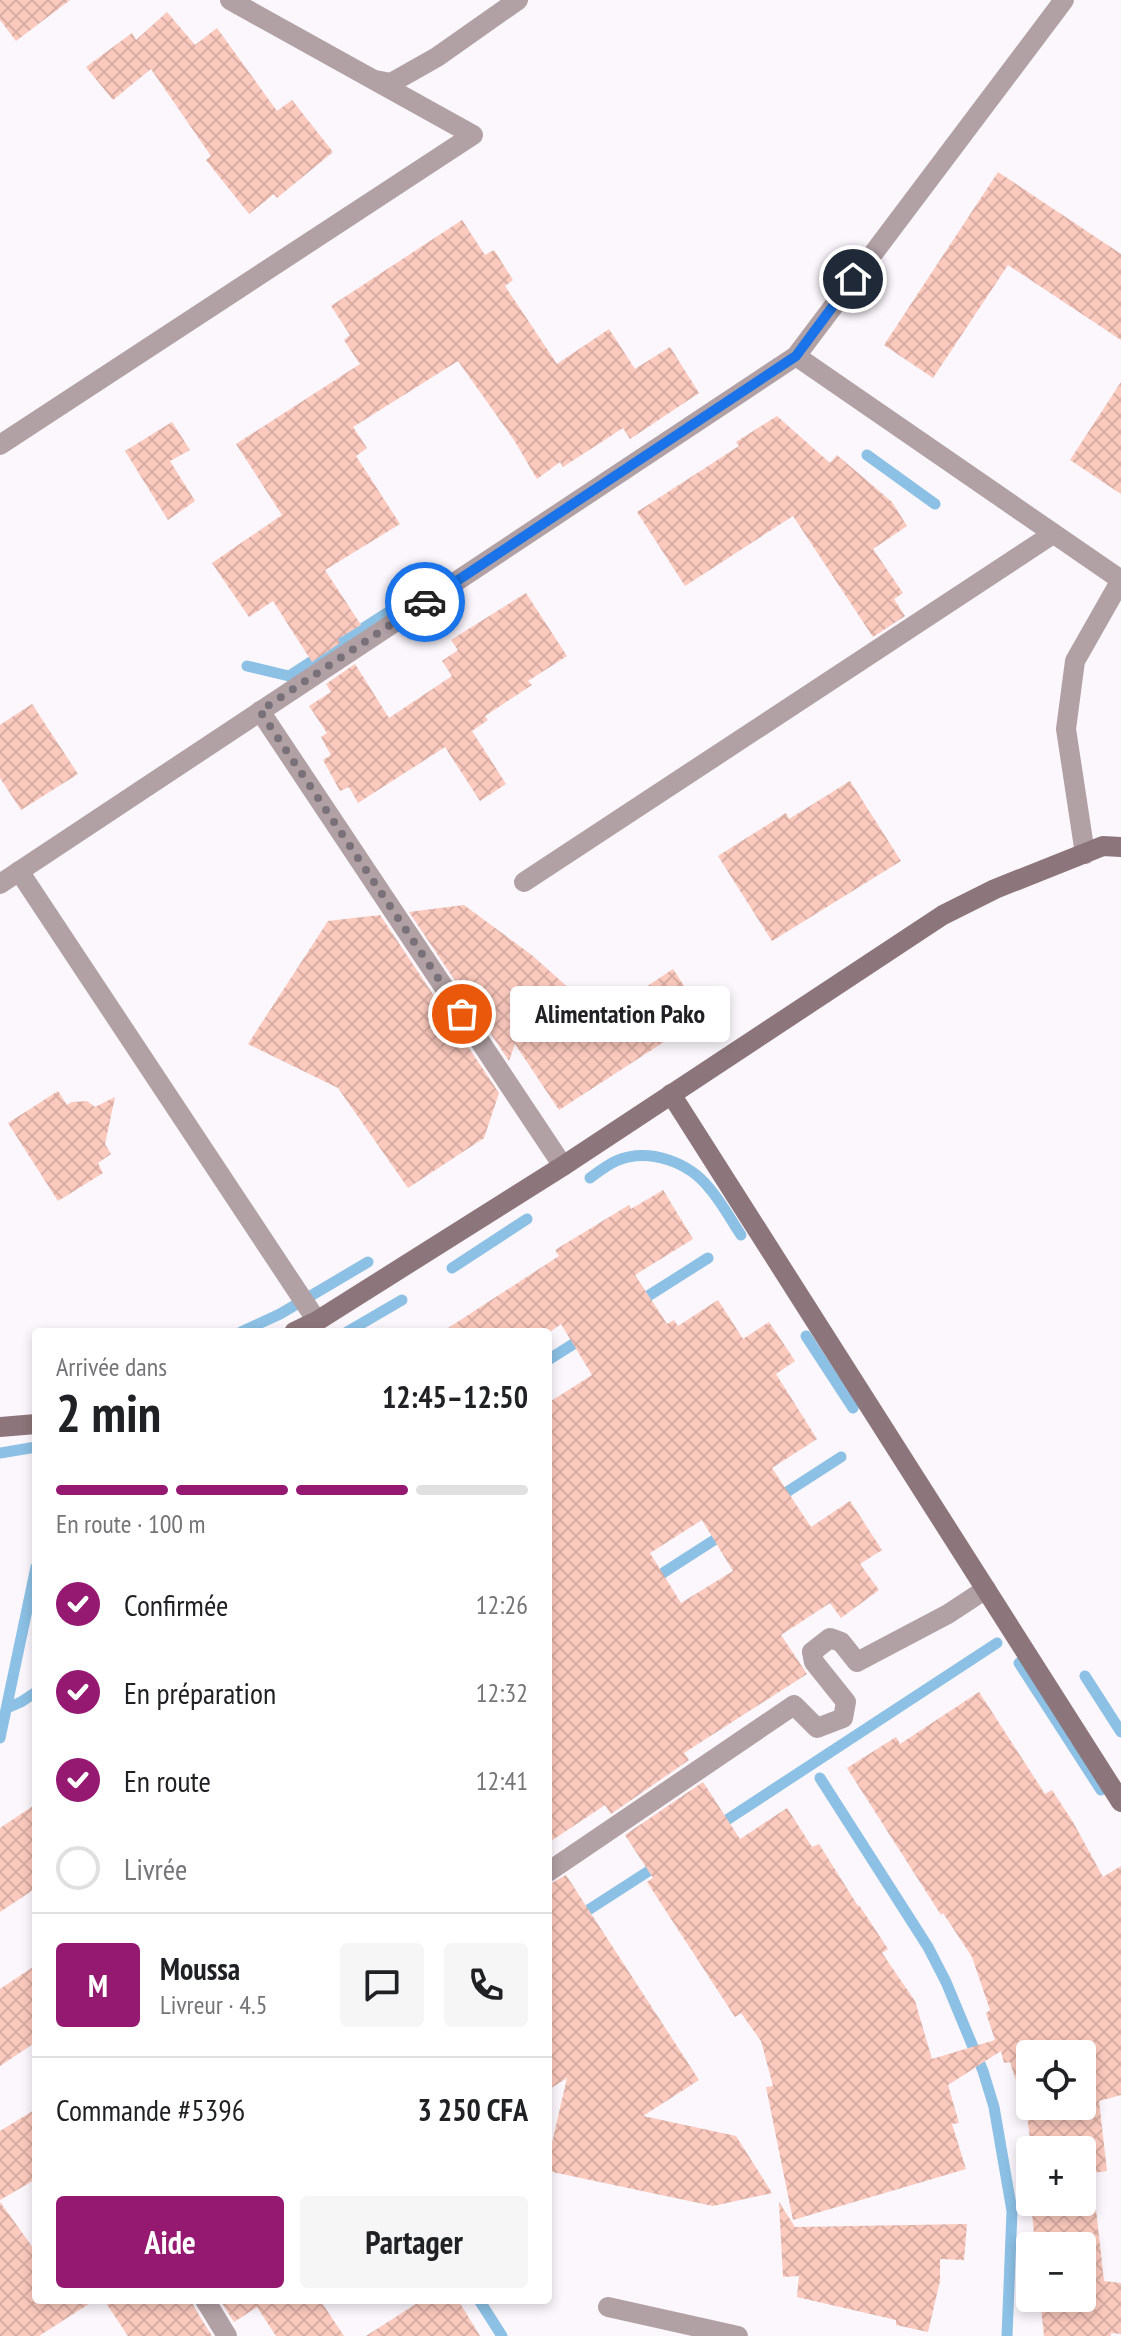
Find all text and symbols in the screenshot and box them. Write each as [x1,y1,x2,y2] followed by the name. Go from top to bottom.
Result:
[819,245,887,313] pin
[831,257,875,301] icon: home
[385,562,465,642] courier
[403,580,447,624] icon: car
[428,980,496,1048] pin
[510,986,730,1042] callout: Alimentation Pako
[440,992,484,1036] icon: bag
[535,997,705,1030] text: Alimentation Pako
[56,1350,167,1383] text: Arrivée dans
[382,1377,528,1416] text: 12:45–12:50
[56,1379,161,1446] text: 2 min
[56,1507,206,1540] text: En route · 100 m
[56,1582,100,1626] icon: check
[124,1585,228,1624] text: Confirmée
[476,1588,528,1621] text: 12:26
[56,1670,100,1714] icon: check
[124,1673,276,1712] text: En préparation
[476,1676,528,1709] text: 12:32
[56,1758,100,1802] icon: check
[124,1761,211,1800] text: En route
[476,1764,528,1797] text: 12:41
[124,1849,187,1888] text: Livrée
[340,1943,424,2027] button: chat
[444,1943,528,2027] button: phone
[160,1949,240,1988] text: Moussa
[88,1966,108,2005] text: M
[160,1988,267,2021] text: Livreur · 4.5
[1016,2040,1096,2312] map controls
[1016,2040,1096,2120] button: locate
[56,2090,245,2129] text: Commande #5396
[417,2090,528,2129] text: 3 250 CFA
[1016,2136,1096,2216] button: +
[56,2196,284,2288] button: Aide
[300,2196,528,2288] button: Partager
[1016,2232,1096,2312] button: −

